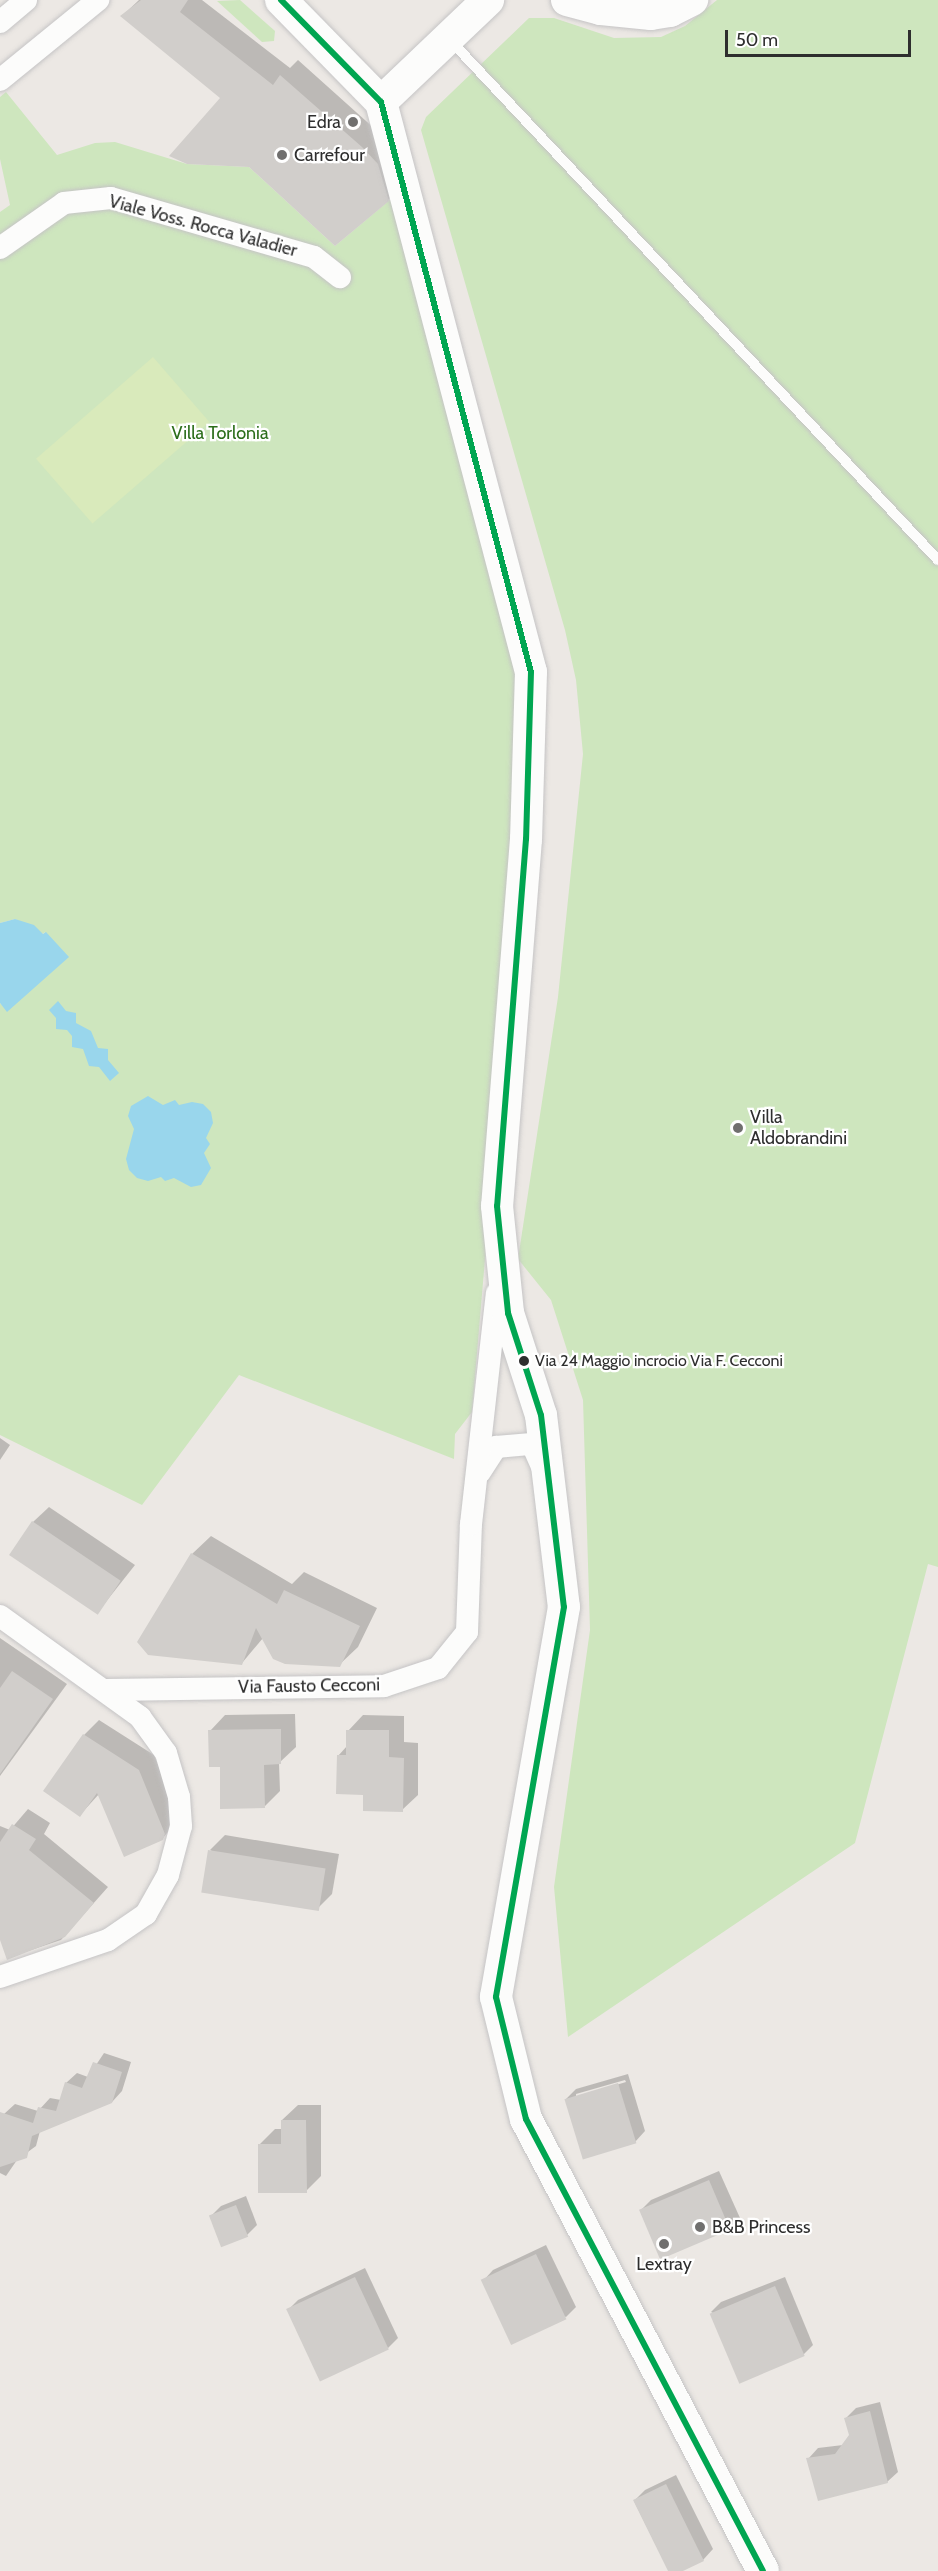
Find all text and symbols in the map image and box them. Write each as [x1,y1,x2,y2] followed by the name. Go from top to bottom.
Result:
[728,18,914,56] scale bar
[736,29,778,51] text: 50 m
[307,111,341,133] place label: Edra
[346,115,360,129] marker: Edra
[294,144,365,166] place label: Carrefour
[275,148,289,162] marker: Carrefour
[107,190,299,262] street label: Viale Voss. Rocca Valadier
[171,422,269,444] park label: Villa Torlonia
[750,1107,847,1150] place label: Villa Aldobrandini
[731,1121,745,1135] marker: Villa Aldobrandini
[535,1351,783,1371] place label: Via 24 Maggio incrocio Via F. Cecconi
[518,1355,530,1367] marker: Via 24 Maggio incrocio Via F. Cecconi
[238,1674,380,1698] street label: Via Fausto Cecconi
[712,2216,810,2238] place label: B&B Princess
[693,2220,707,2234] marker: B&B Princess
[657,2237,671,2251] marker: Lextray
[636,2253,692,2275] place label: Lextray

